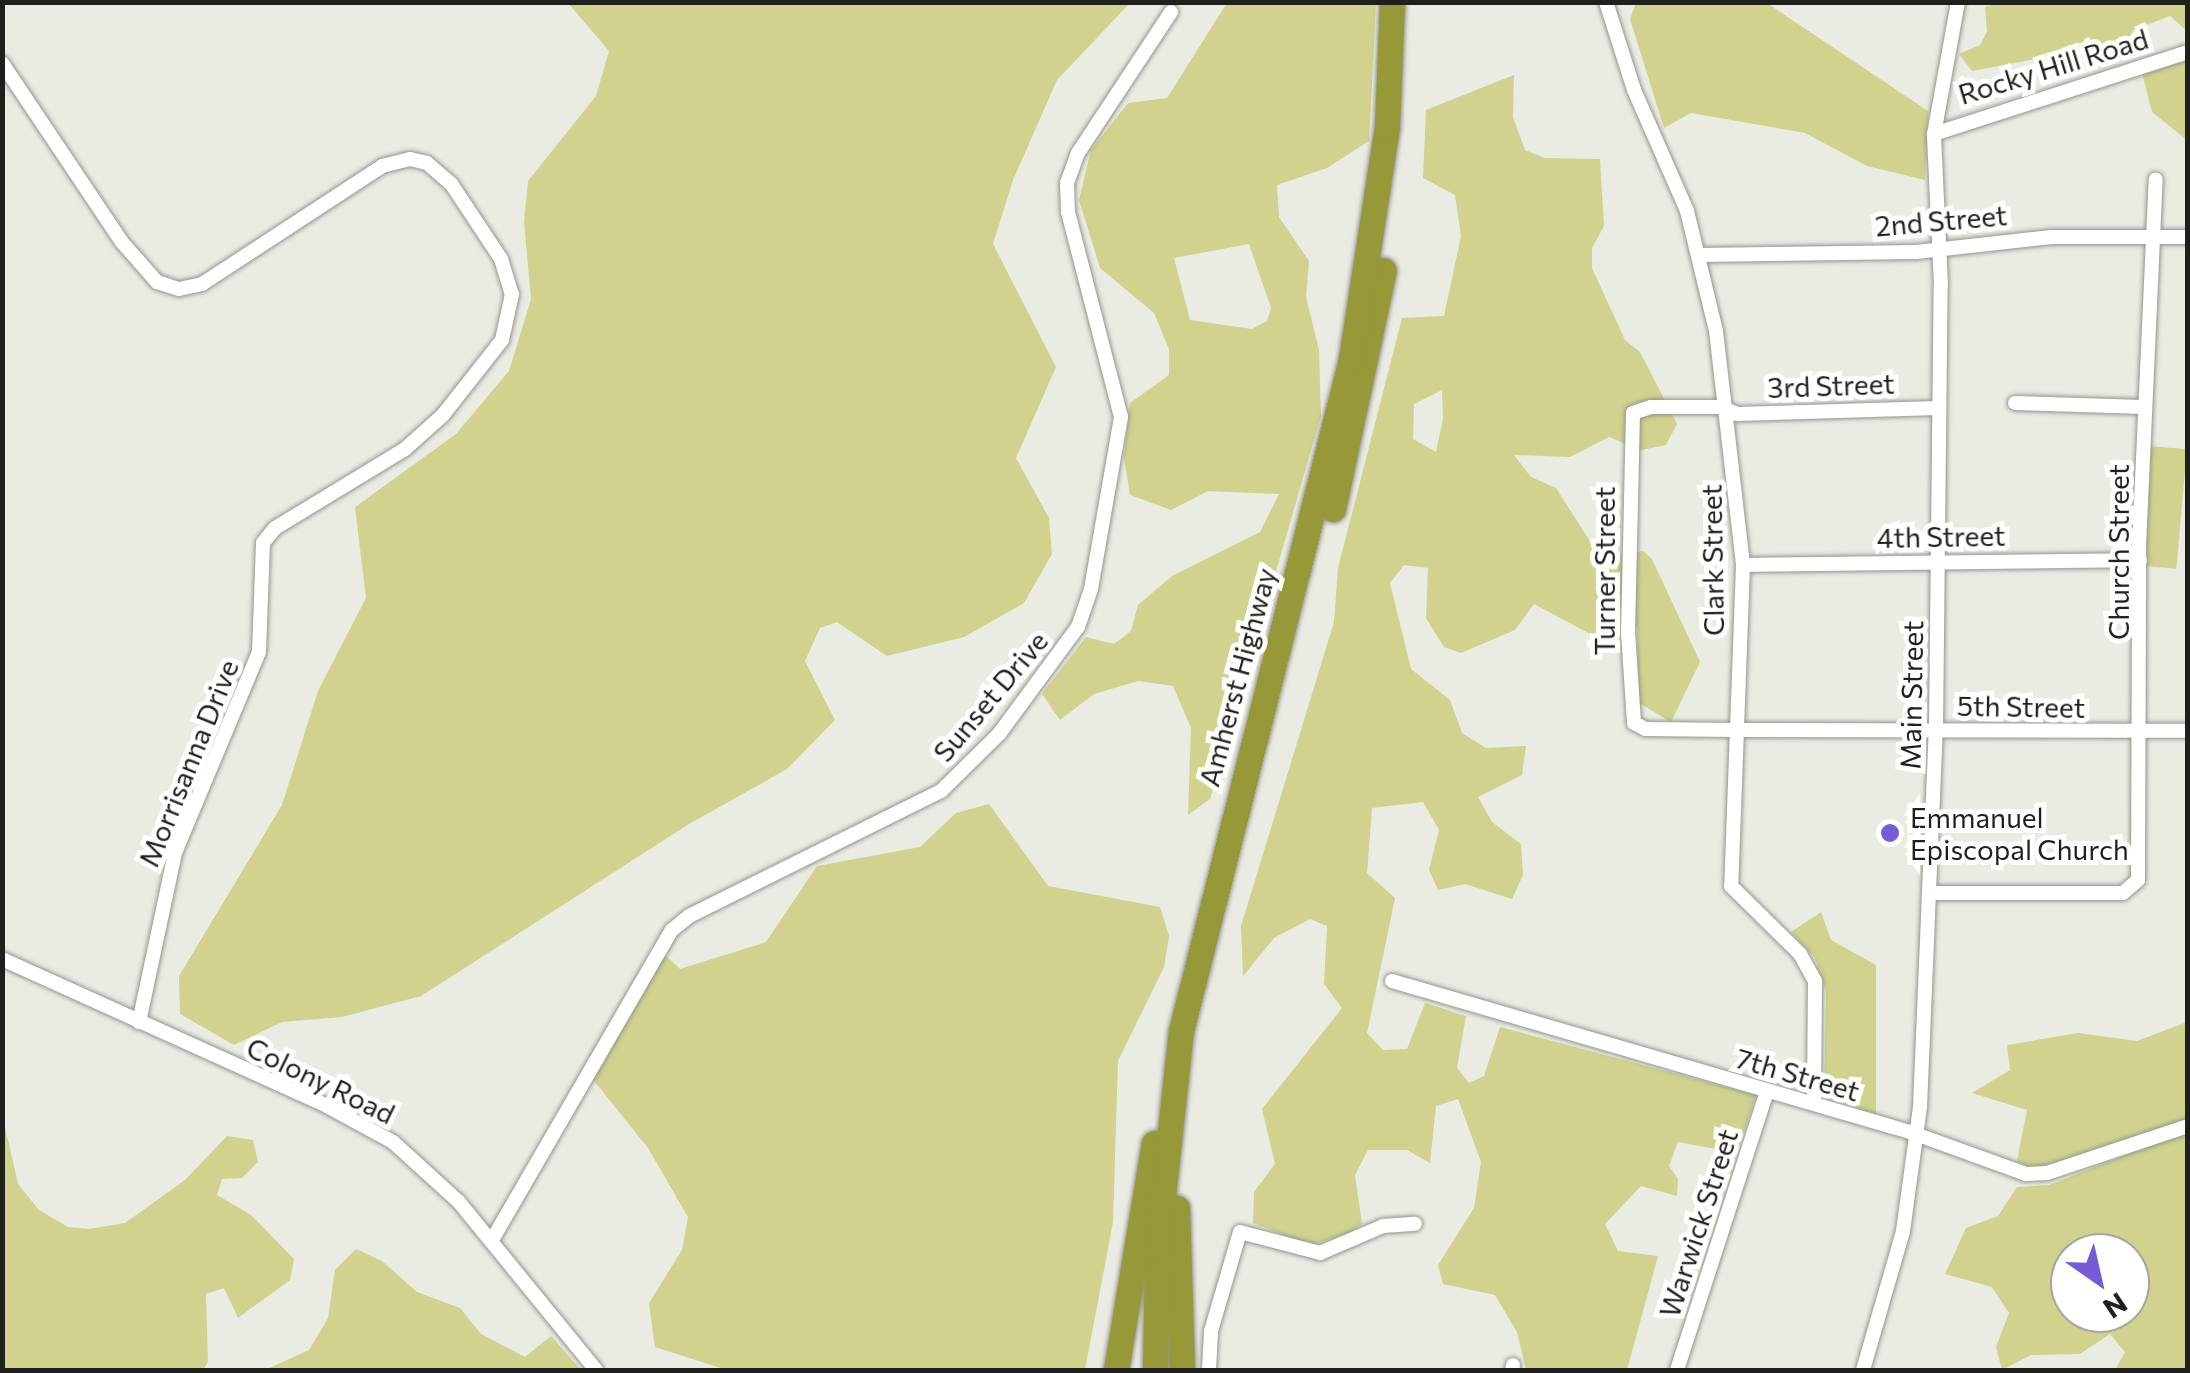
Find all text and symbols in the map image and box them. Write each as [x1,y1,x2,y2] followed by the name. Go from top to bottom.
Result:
[1954,21,2152,111] street label: Rocky Hill Road
[1874,198,2008,242] street label: 2nd Street
[1767,366,1895,404] street label: 3rd Street
[2101,464,2135,640] street label: Church Street
[1694,484,1730,636] street label: Clark Street
[1587,487,1621,655] street label: Turner Street
[1876,518,2006,554] street label: 4th Street
[1192,564,1282,790] street label: Amherst Highway
[1893,620,1929,770] street label: Main Street
[926,624,1054,768] street label: Sunset Drive
[131,655,245,871] street label: Morrisanna Drive
[1957,688,2085,724] street label: 5th Street
[1910,800,2129,866] place label: Emmanuel Episcopal Church
[1879,822,1901,844] marker: Emmanuel Episcopal Church
[241,1030,401,1130] street label: Colony Road
[1732,1040,1864,1108] street label: 7th Street
[1652,1125,1744,1321] street label: Warwick Street
[2050,1233,2150,1333] north arrow
[2097,1286,2134,1326] text: N

